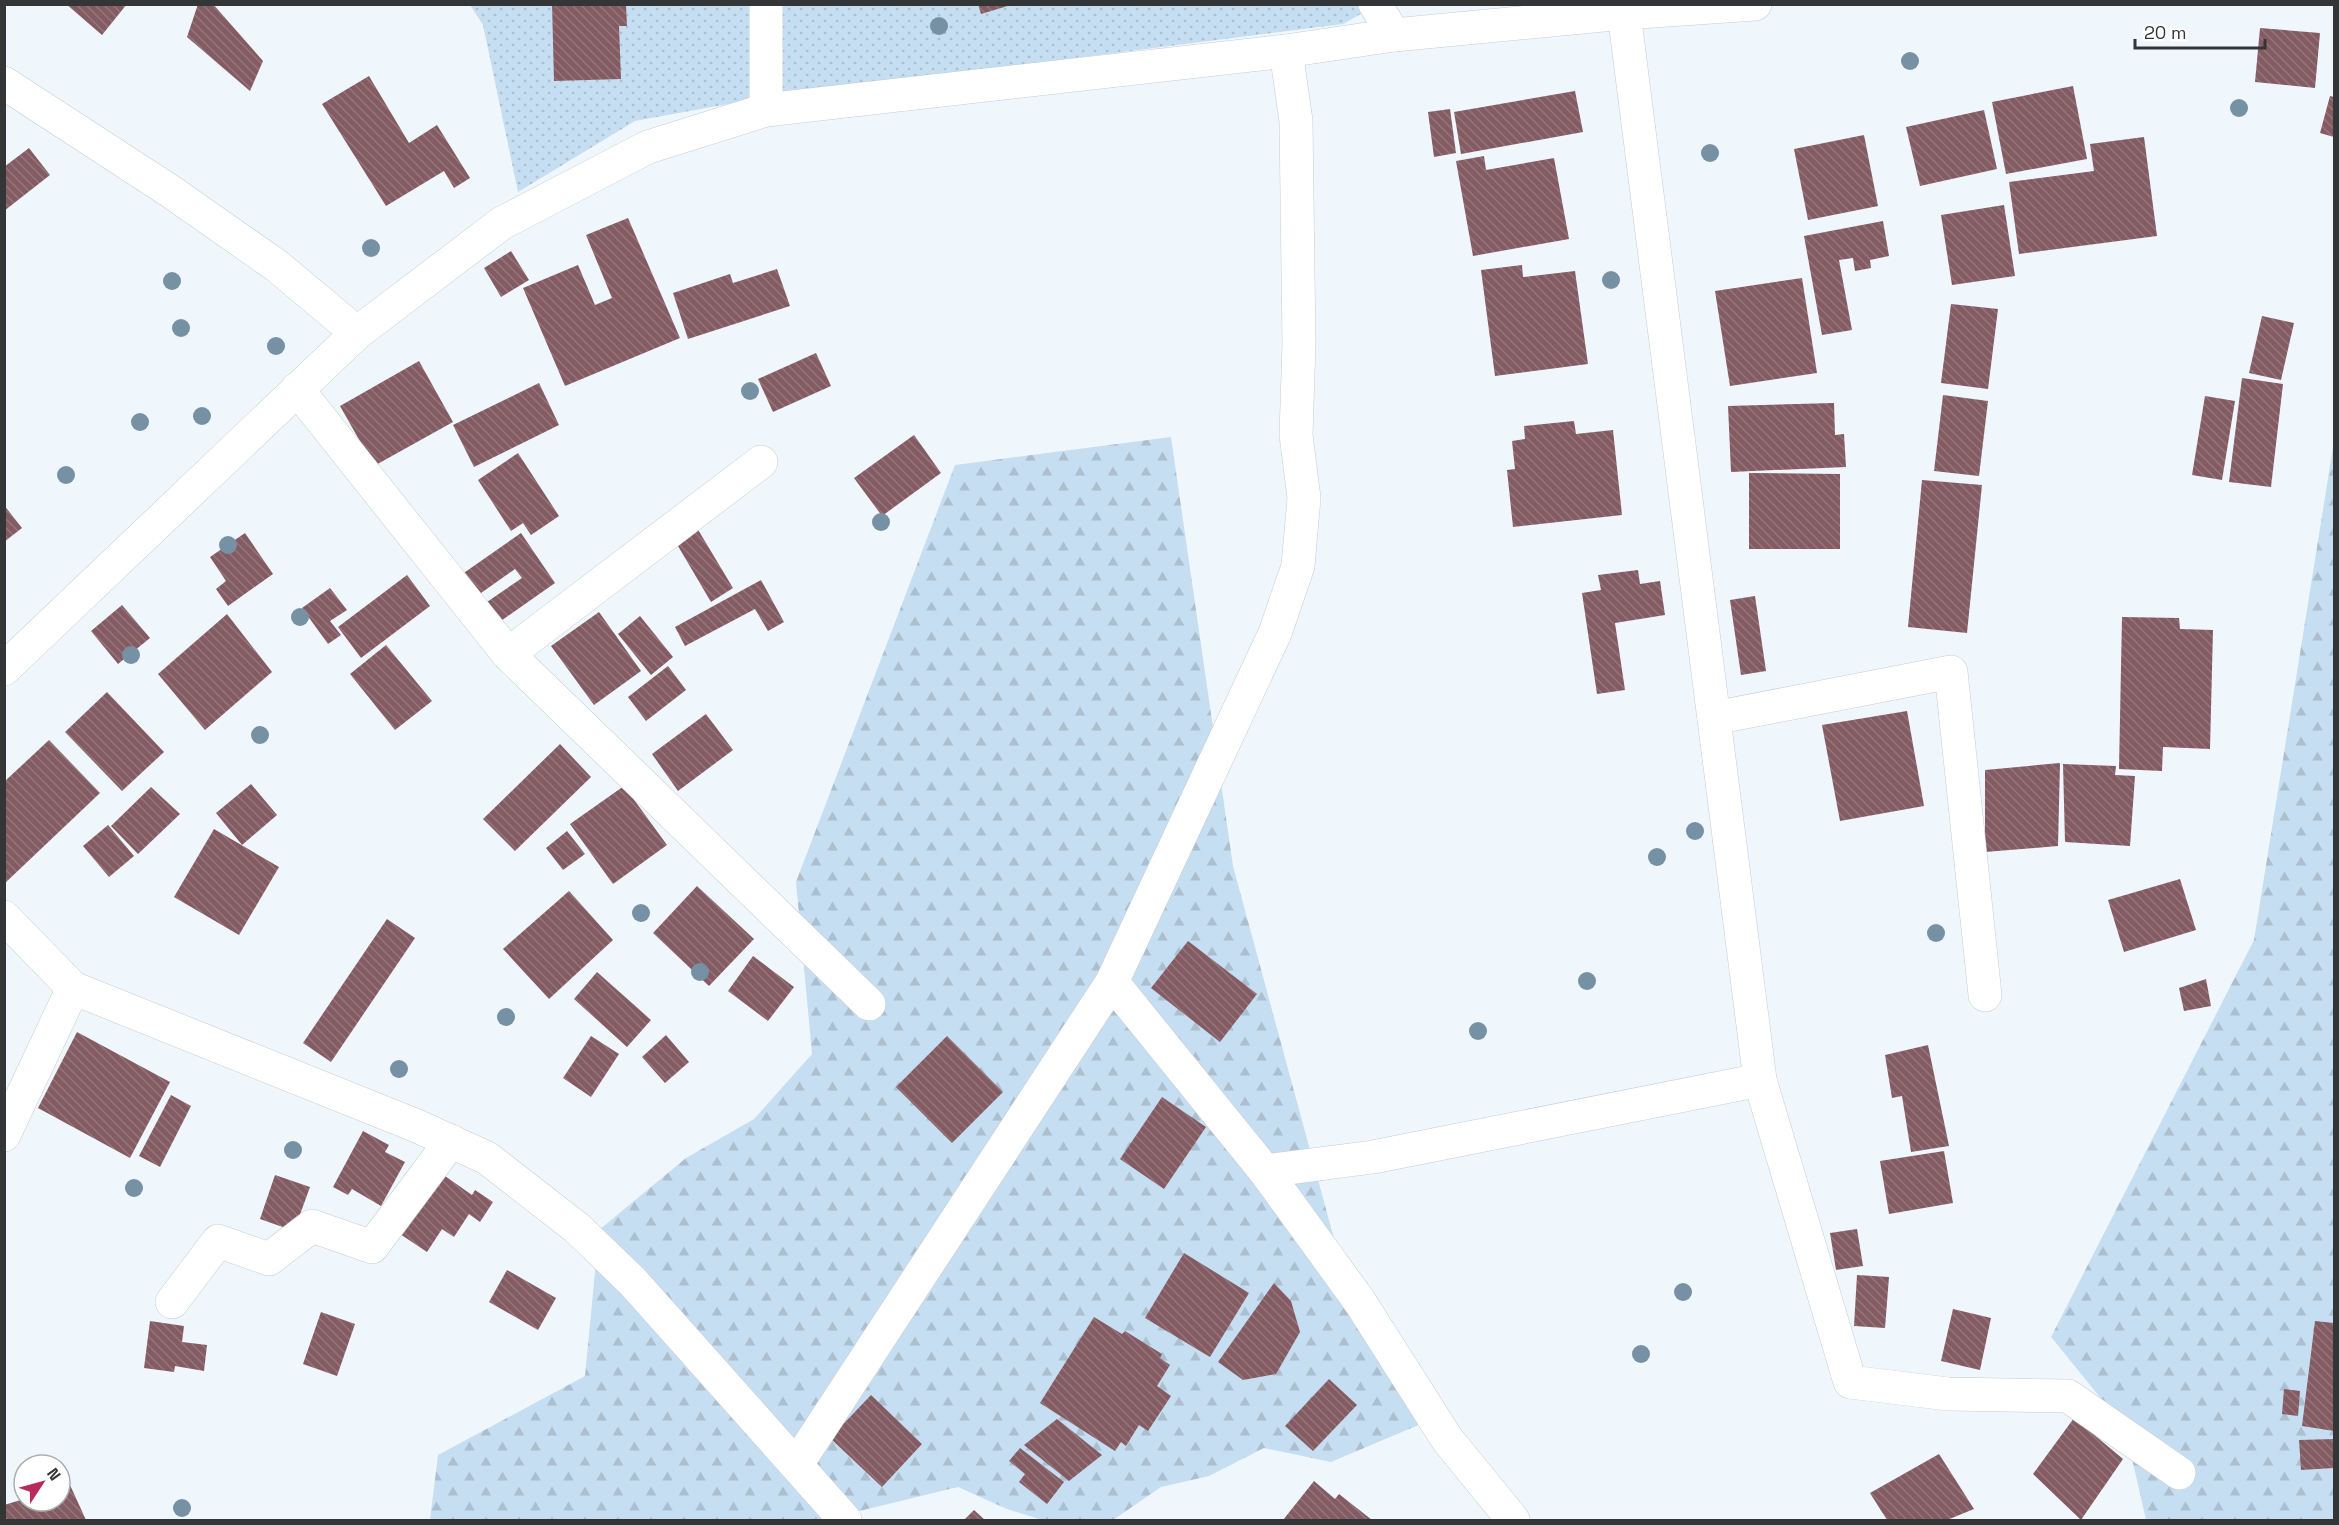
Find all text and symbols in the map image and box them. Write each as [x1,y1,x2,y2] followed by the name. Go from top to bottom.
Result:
[2135,12,2266,50] scale bar
[2144,21,2187,44] text: 20 m
[12,1453,72,1513] north arrow
[42,1464,65,1485] text: N

